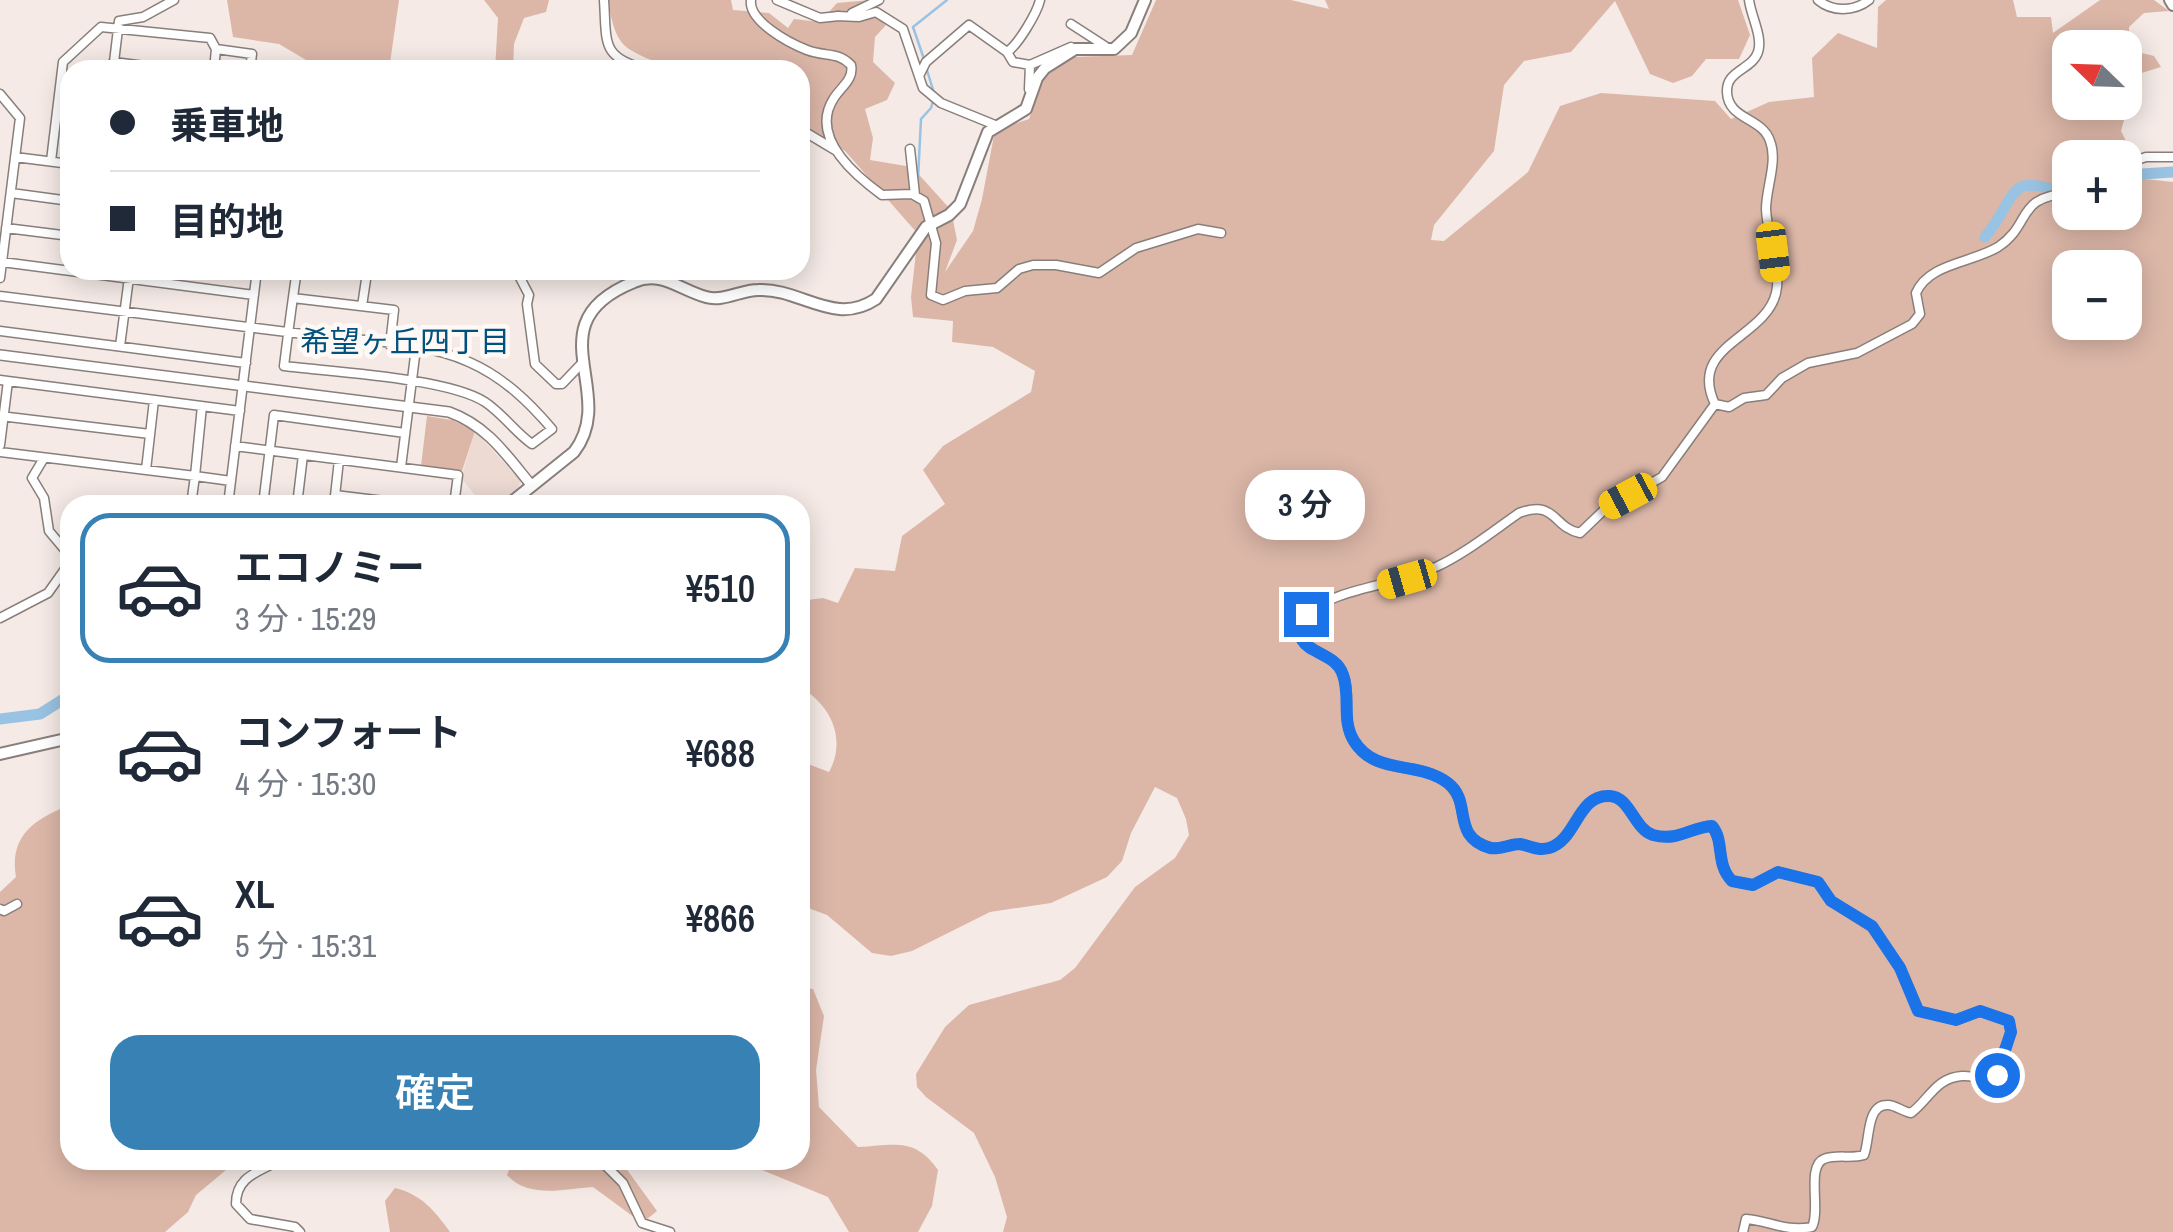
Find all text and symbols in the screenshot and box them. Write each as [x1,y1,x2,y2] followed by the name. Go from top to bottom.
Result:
[2052,30,2142,120] north arrow
[2052,30,2142,340] map controls
[170,100,284,151] text: 乗車地
[2052,140,2142,230] button: +
[170,196,284,247] text: 目的地
[1754,220,1792,284] car
[2052,250,2142,340] button: −
[300,321,510,361] district label: 希望ヶ丘四丁目
[1246,469,1366,539] callout: 3 分
[1594,469,1662,523] car
[1278,483,1332,526] text: 3 分
[235,542,425,593] text: エコノミー
[115,543,205,633] icon: car
[1374,556,1440,602] car
[686,563,755,614] text: ¥510
[1284,592,1329,637] route end
[235,597,376,640] text: 3 分 · 15:29
[235,707,462,758] text: コンフォート
[115,708,205,798] icon: car
[686,728,755,779] text: ¥688
[235,762,376,805] text: 4 分 · 15:30
[235,869,275,920] text: XL
[115,873,205,963] icon: car
[686,893,755,944] text: ¥866
[235,924,376,967] text: 5 分 · 15:31
[110,1035,760,1150] button: 確定
[1975,1053,2020,1098] route start

